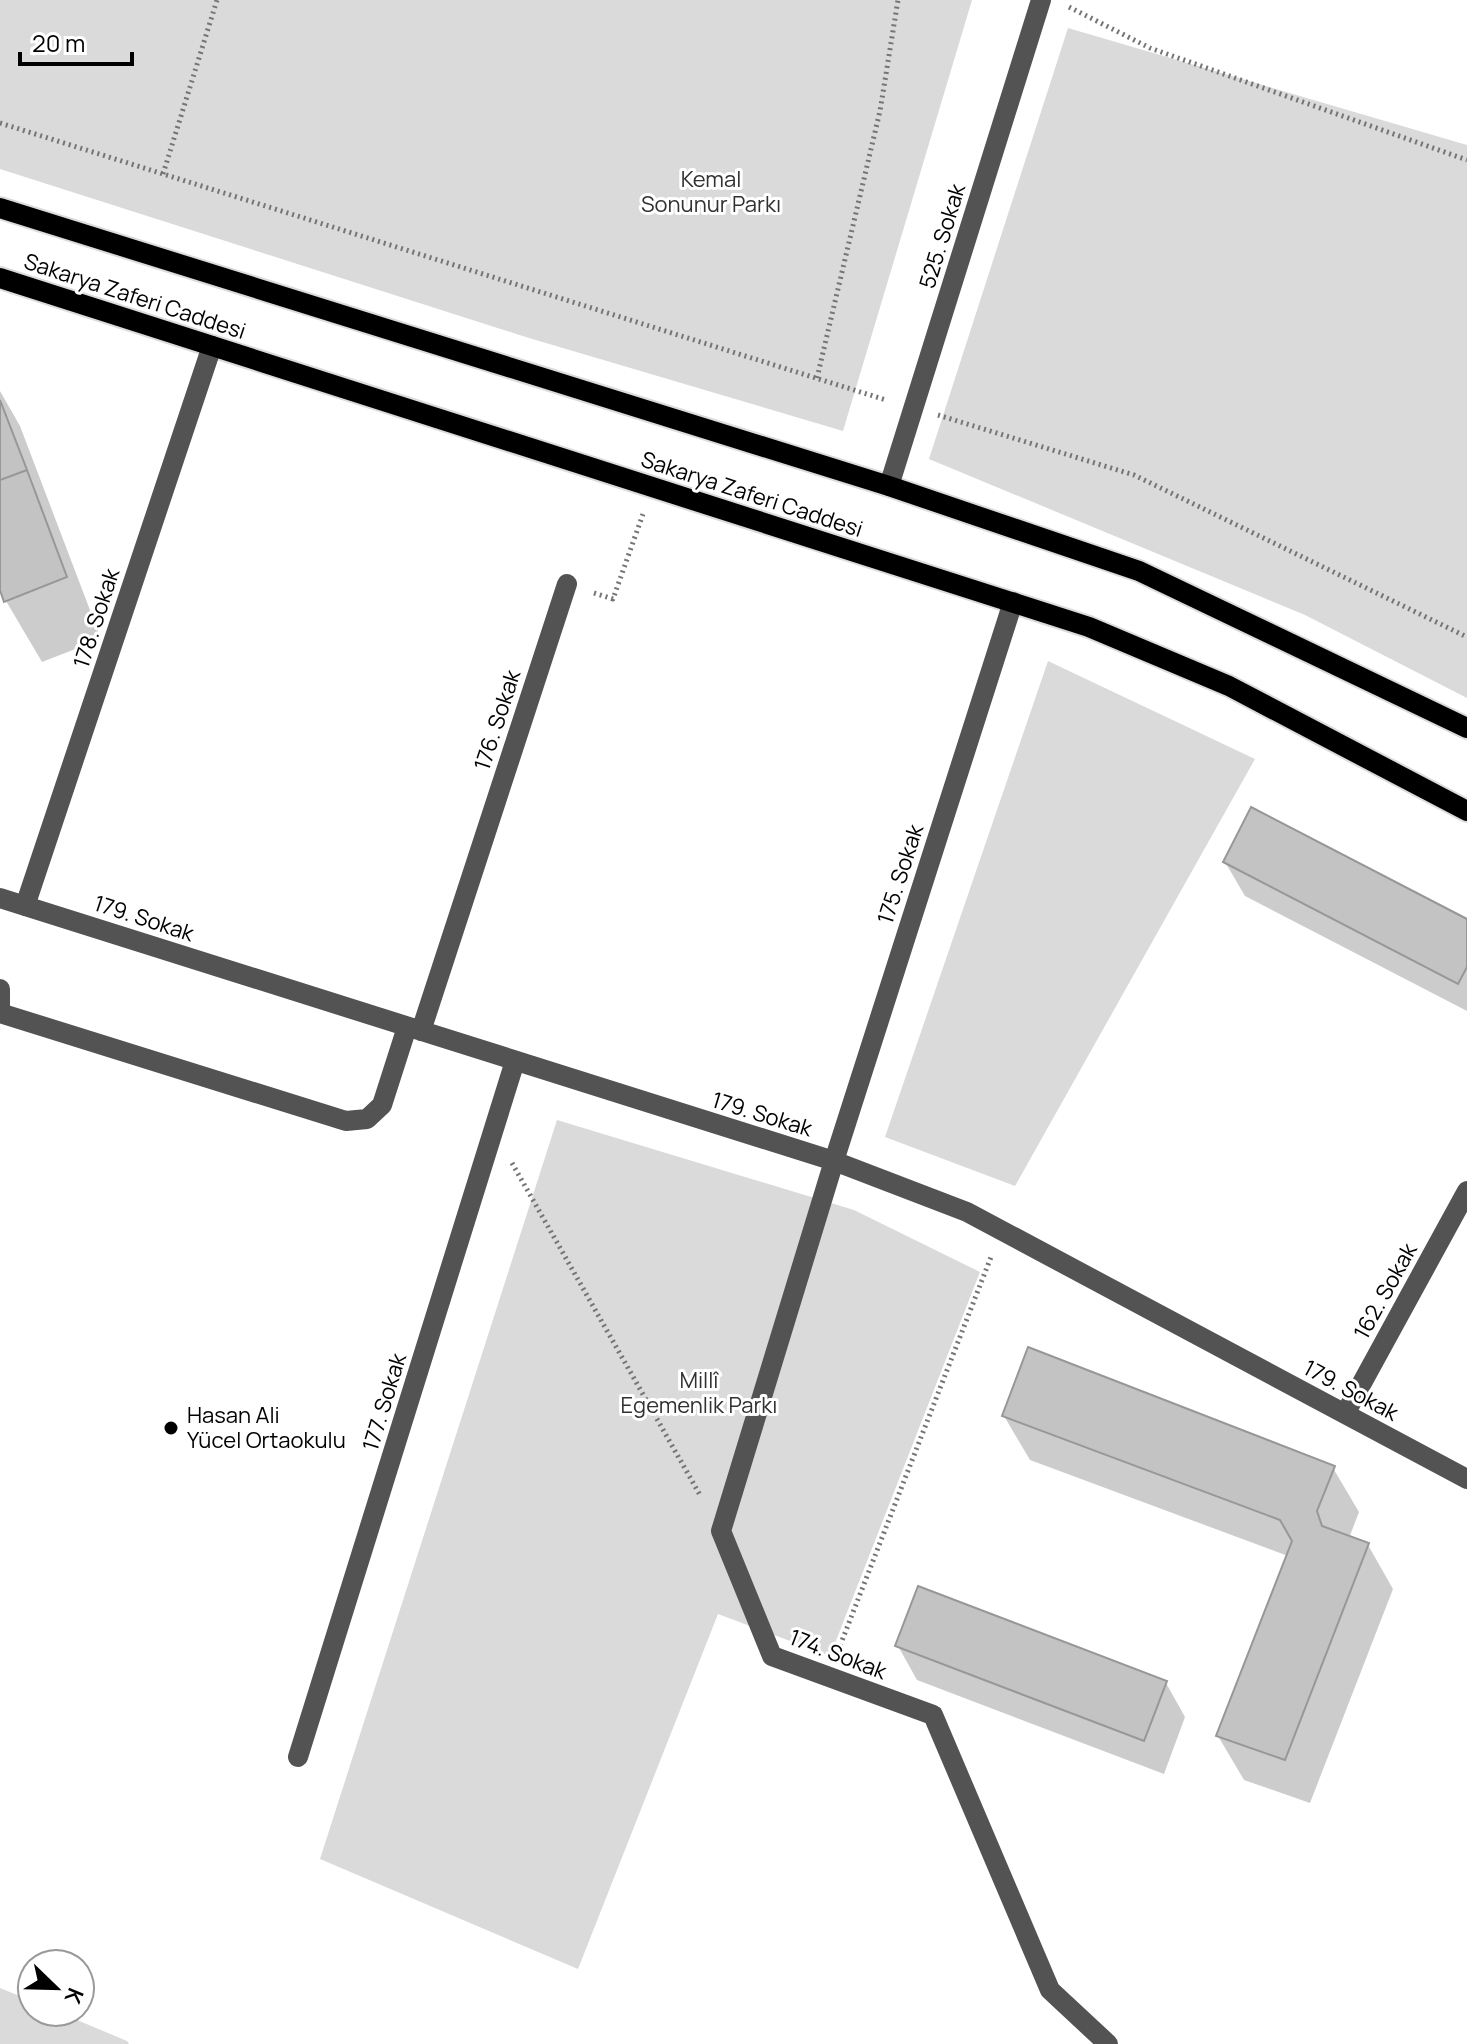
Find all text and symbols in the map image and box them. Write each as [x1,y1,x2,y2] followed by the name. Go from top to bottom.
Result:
[20,16,132,66] scale bar
[32,26,85,59] text: 20 m
[641,164,781,219] park label: Kemal Sonunur Parkı
[912,179,972,292] street label: 525. Sokak
[20,246,250,346] street label: Sakarya Zaferi Caddesi
[637,444,867,544] street label: Sakarya Zaferi Caddesi
[66,563,127,672] street label: 178. Sokak
[467,665,528,774] street label: 176. Sokak
[870,819,931,928] street label: 175. Sokak
[90,888,199,949] street label: 179. Sokak
[708,1085,817,1144] street label: 179. Sokak
[1346,1237,1424,1344] street label: 162. Sokak
[355,1349,413,1454] street label: 177. Sokak
[1298,1352,1405,1428] street label: 179. Sokak
[621,1365,777,1420] park label: Millî Egemenlik Parkı
[187,1400,346,1455] place label: Hasan Ali Yücel Ortaokulu
[162,1419,180,1437] marker: Hasan Ali Yücel Ortaokulu
[785,1622,892,1687] street label: 174. Sokak
[16,1948,96,2028] north arrow
[58,1983,91,2009] text: K

